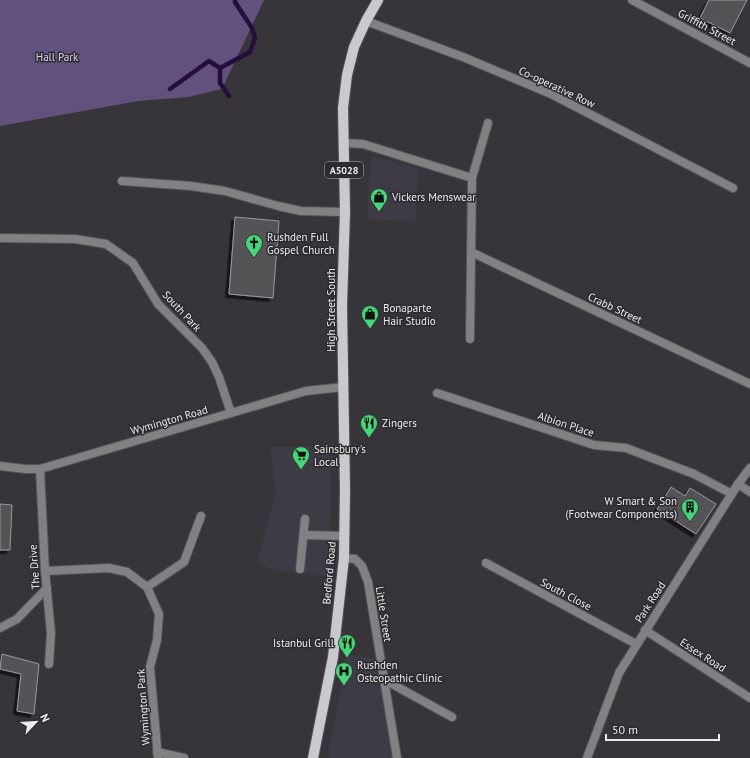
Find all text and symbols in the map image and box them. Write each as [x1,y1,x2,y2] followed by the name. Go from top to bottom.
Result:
[676,6,739,48] street label: Griffith Street
[36,50,79,64] park label: Hall Park
[517,63,597,111] street label: Co-operative Row
[325,162,363,178] road number: A5028
[369,187,389,212] shop icon: Vickers Menswear
[391,190,476,204] place label: Vickers Menswear
[267,230,335,257] place label: Rushden Full Gospel Church
[244,233,264,258] church icon: Rushden Full Gospel Church
[324,268,338,352] street label: High Street South
[160,288,205,335] street label: South Park
[586,289,645,327] street label: Crabb Street
[383,301,436,328] place label: Bonaparte Hair Studio
[360,304,380,329] shop icon: Bonaparte Hair Studio
[129,402,209,438] street label: Wymington Road
[536,408,596,440] street label: Albion Place
[359,413,379,438] restaurant icon: Zingers
[382,416,417,430] place label: Zingers
[314,442,366,469] place label: Sainsbury's Local
[291,445,311,470] supermarket icon: Sainsbury's Local
[565,494,677,521] place label: W Smart & Son (Footwear Components)
[680,497,700,522] building icon: W Smart & Son (Footwear Components)
[319,541,339,605] street label: Bedford Road
[25,544,43,590] street label: The Drive
[538,575,594,614] street label: South Close
[632,579,668,625] street label: Park Road
[373,585,395,643] street label: Little Street
[337,633,357,658] restaurant icon: Istanbul Grill
[677,635,729,675] street label: Essex Road
[273,636,335,650] place label: Istanbul Grill
[357,658,442,685] place label: Rushden Osteopathic Clinic
[334,661,354,686] hospital icon: Rushden Osteopathic Clinic
[133,668,153,746] street label: Wymington Park
[16,702,56,742] north arrow
[37,712,53,724] text: N
[606,716,719,742] scale bar
[612,722,638,737] text: 50 m

